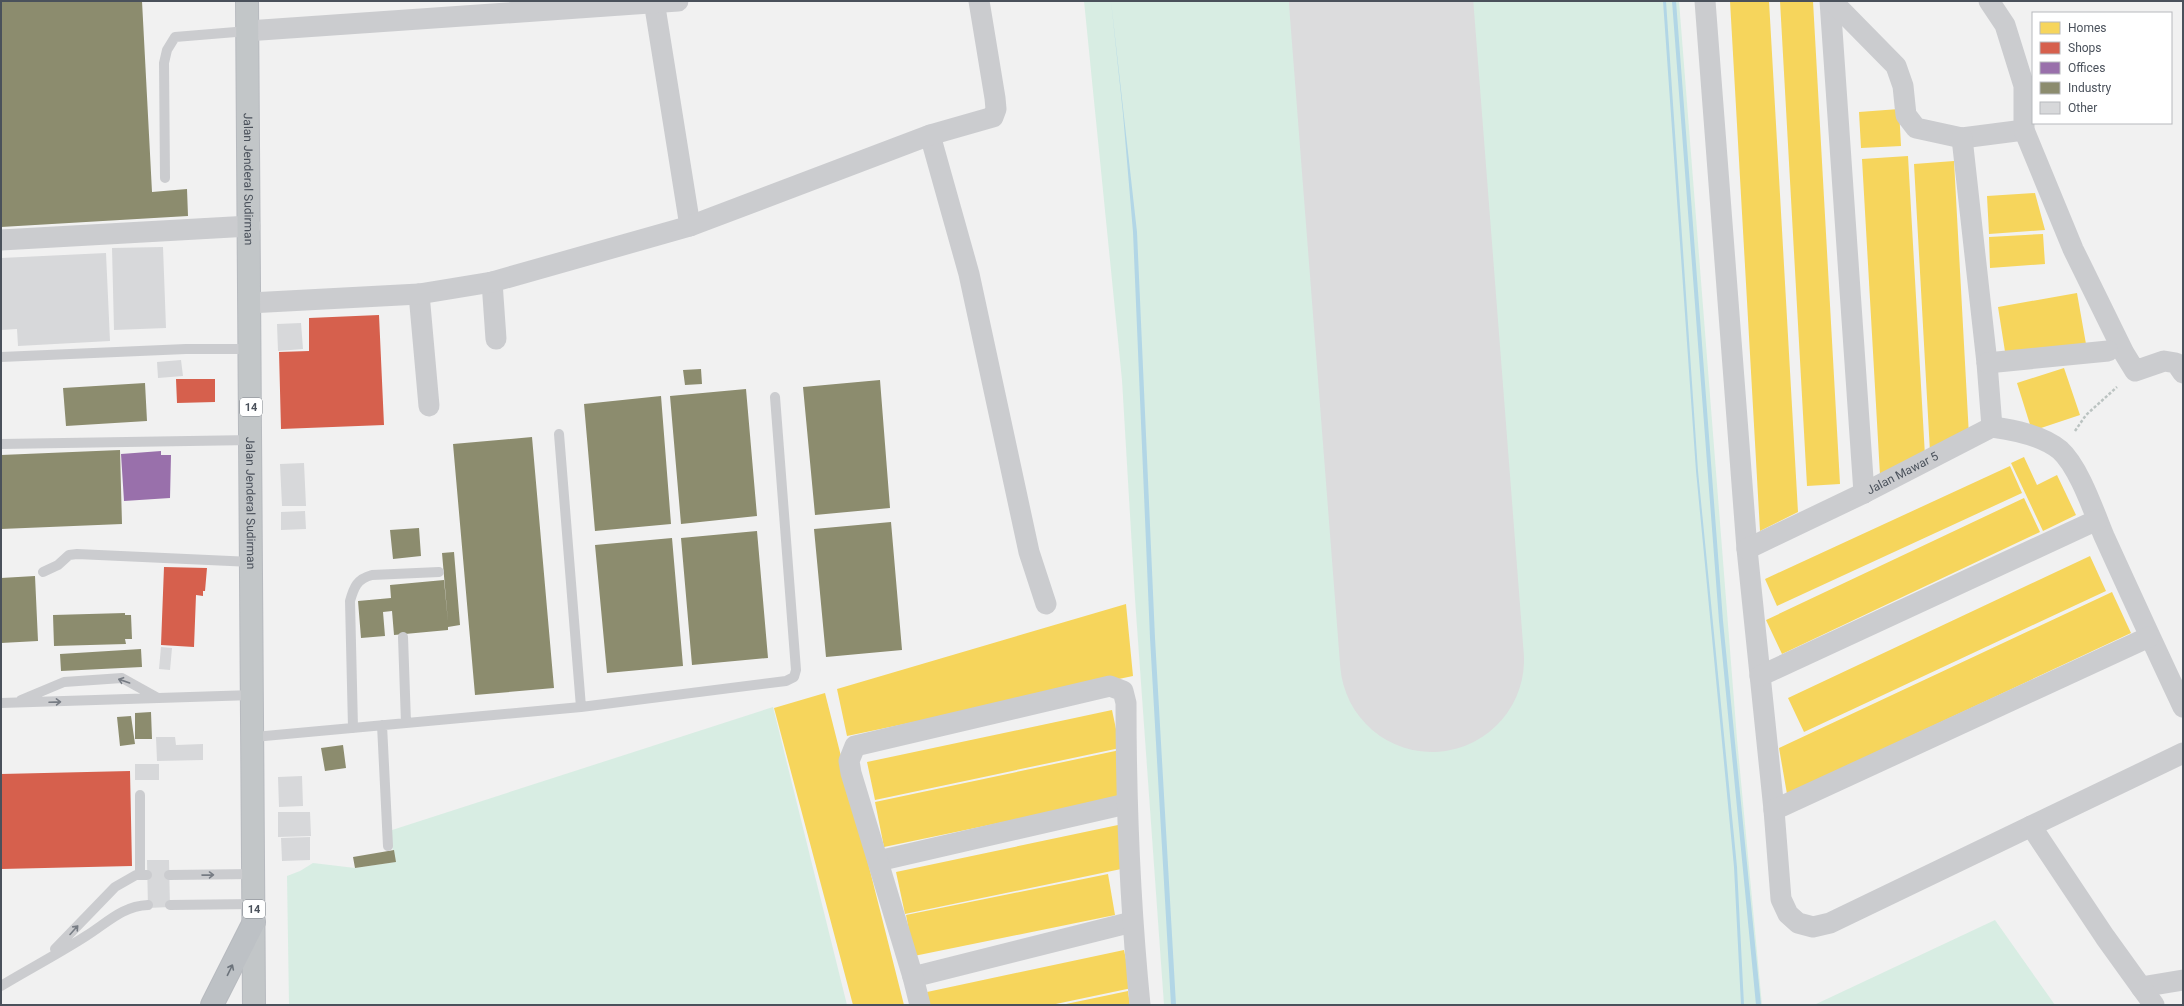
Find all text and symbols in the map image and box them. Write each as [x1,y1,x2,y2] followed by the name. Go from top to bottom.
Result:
[2032,12,2172,124] legend
[2068,21,2106,35] text: Homes
[2068,41,2102,55] text: Shops
[2068,61,2105,75] text: Offices
[2068,81,2112,95] text: Industry
[2068,101,2097,115] text: Other
[241,113,256,245] street label: Jalan Jenderal Sudirman
[240,398,262,416] road number: 14
[243,437,258,569] street label: Jalan Jenderal Sudirman
[1864,449,1941,497] street label: Jalan Mawar 5
[118,677,131,684] one-way arrow
[48,698,61,705] one-way arrow
[201,871,214,879] one-way arrow
[243,900,265,918] road number: 14
[70,925,79,935] one-way arrow
[227,964,234,976] one-way arrow

